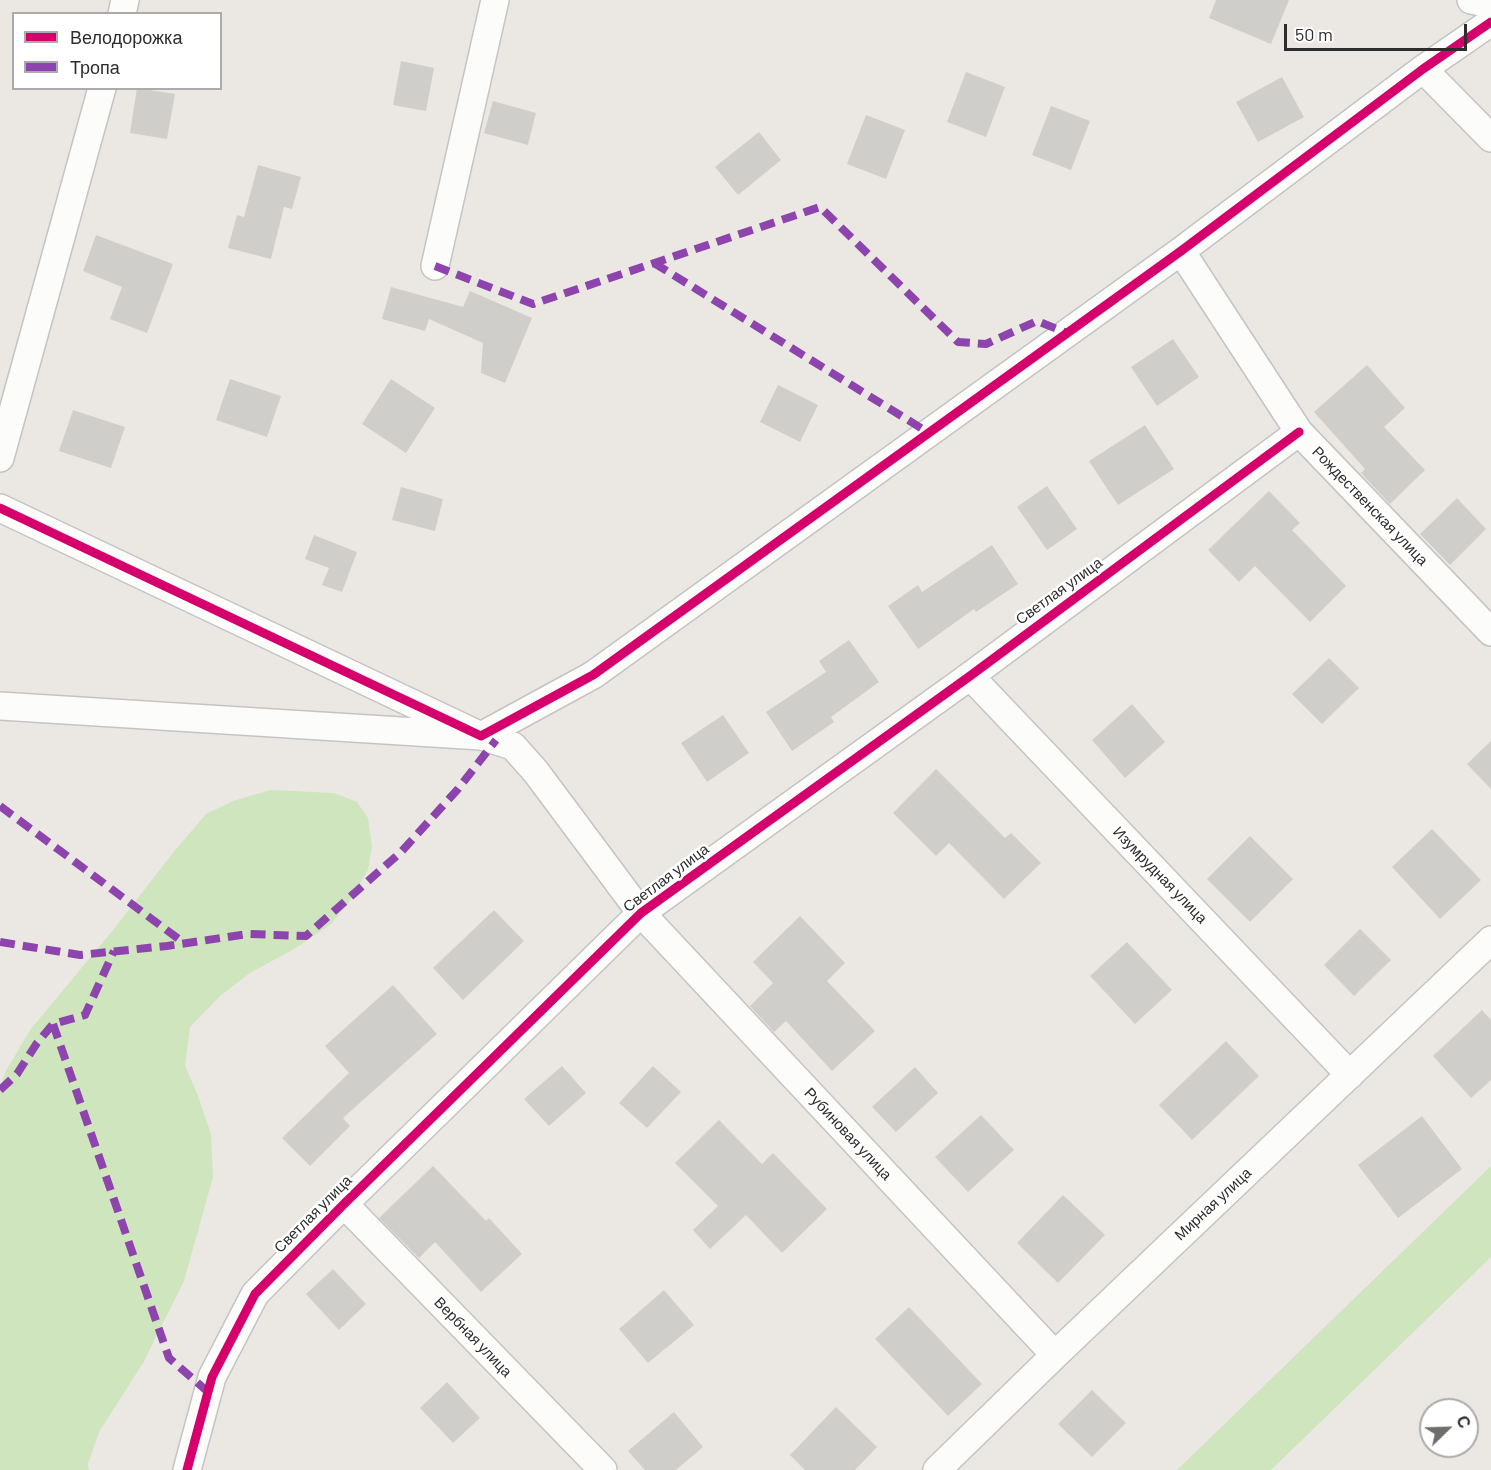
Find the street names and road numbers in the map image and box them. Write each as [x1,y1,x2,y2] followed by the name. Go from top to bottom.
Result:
[1308,443,1432,569] street label: Рождественская улица
[1012,554,1106,628] street label: Светлая улица
[1109,823,1211,927] street label: Изумрудная улица
[620,840,712,916] street label: Светлая улица
[801,1084,895,1184] street label: Рубиновая улица
[1171,1164,1255,1244] street label: Мирная улица
[270,1171,356,1257] street label: Светлая улица
[430,1293,516,1381] street label: Вербная улица

